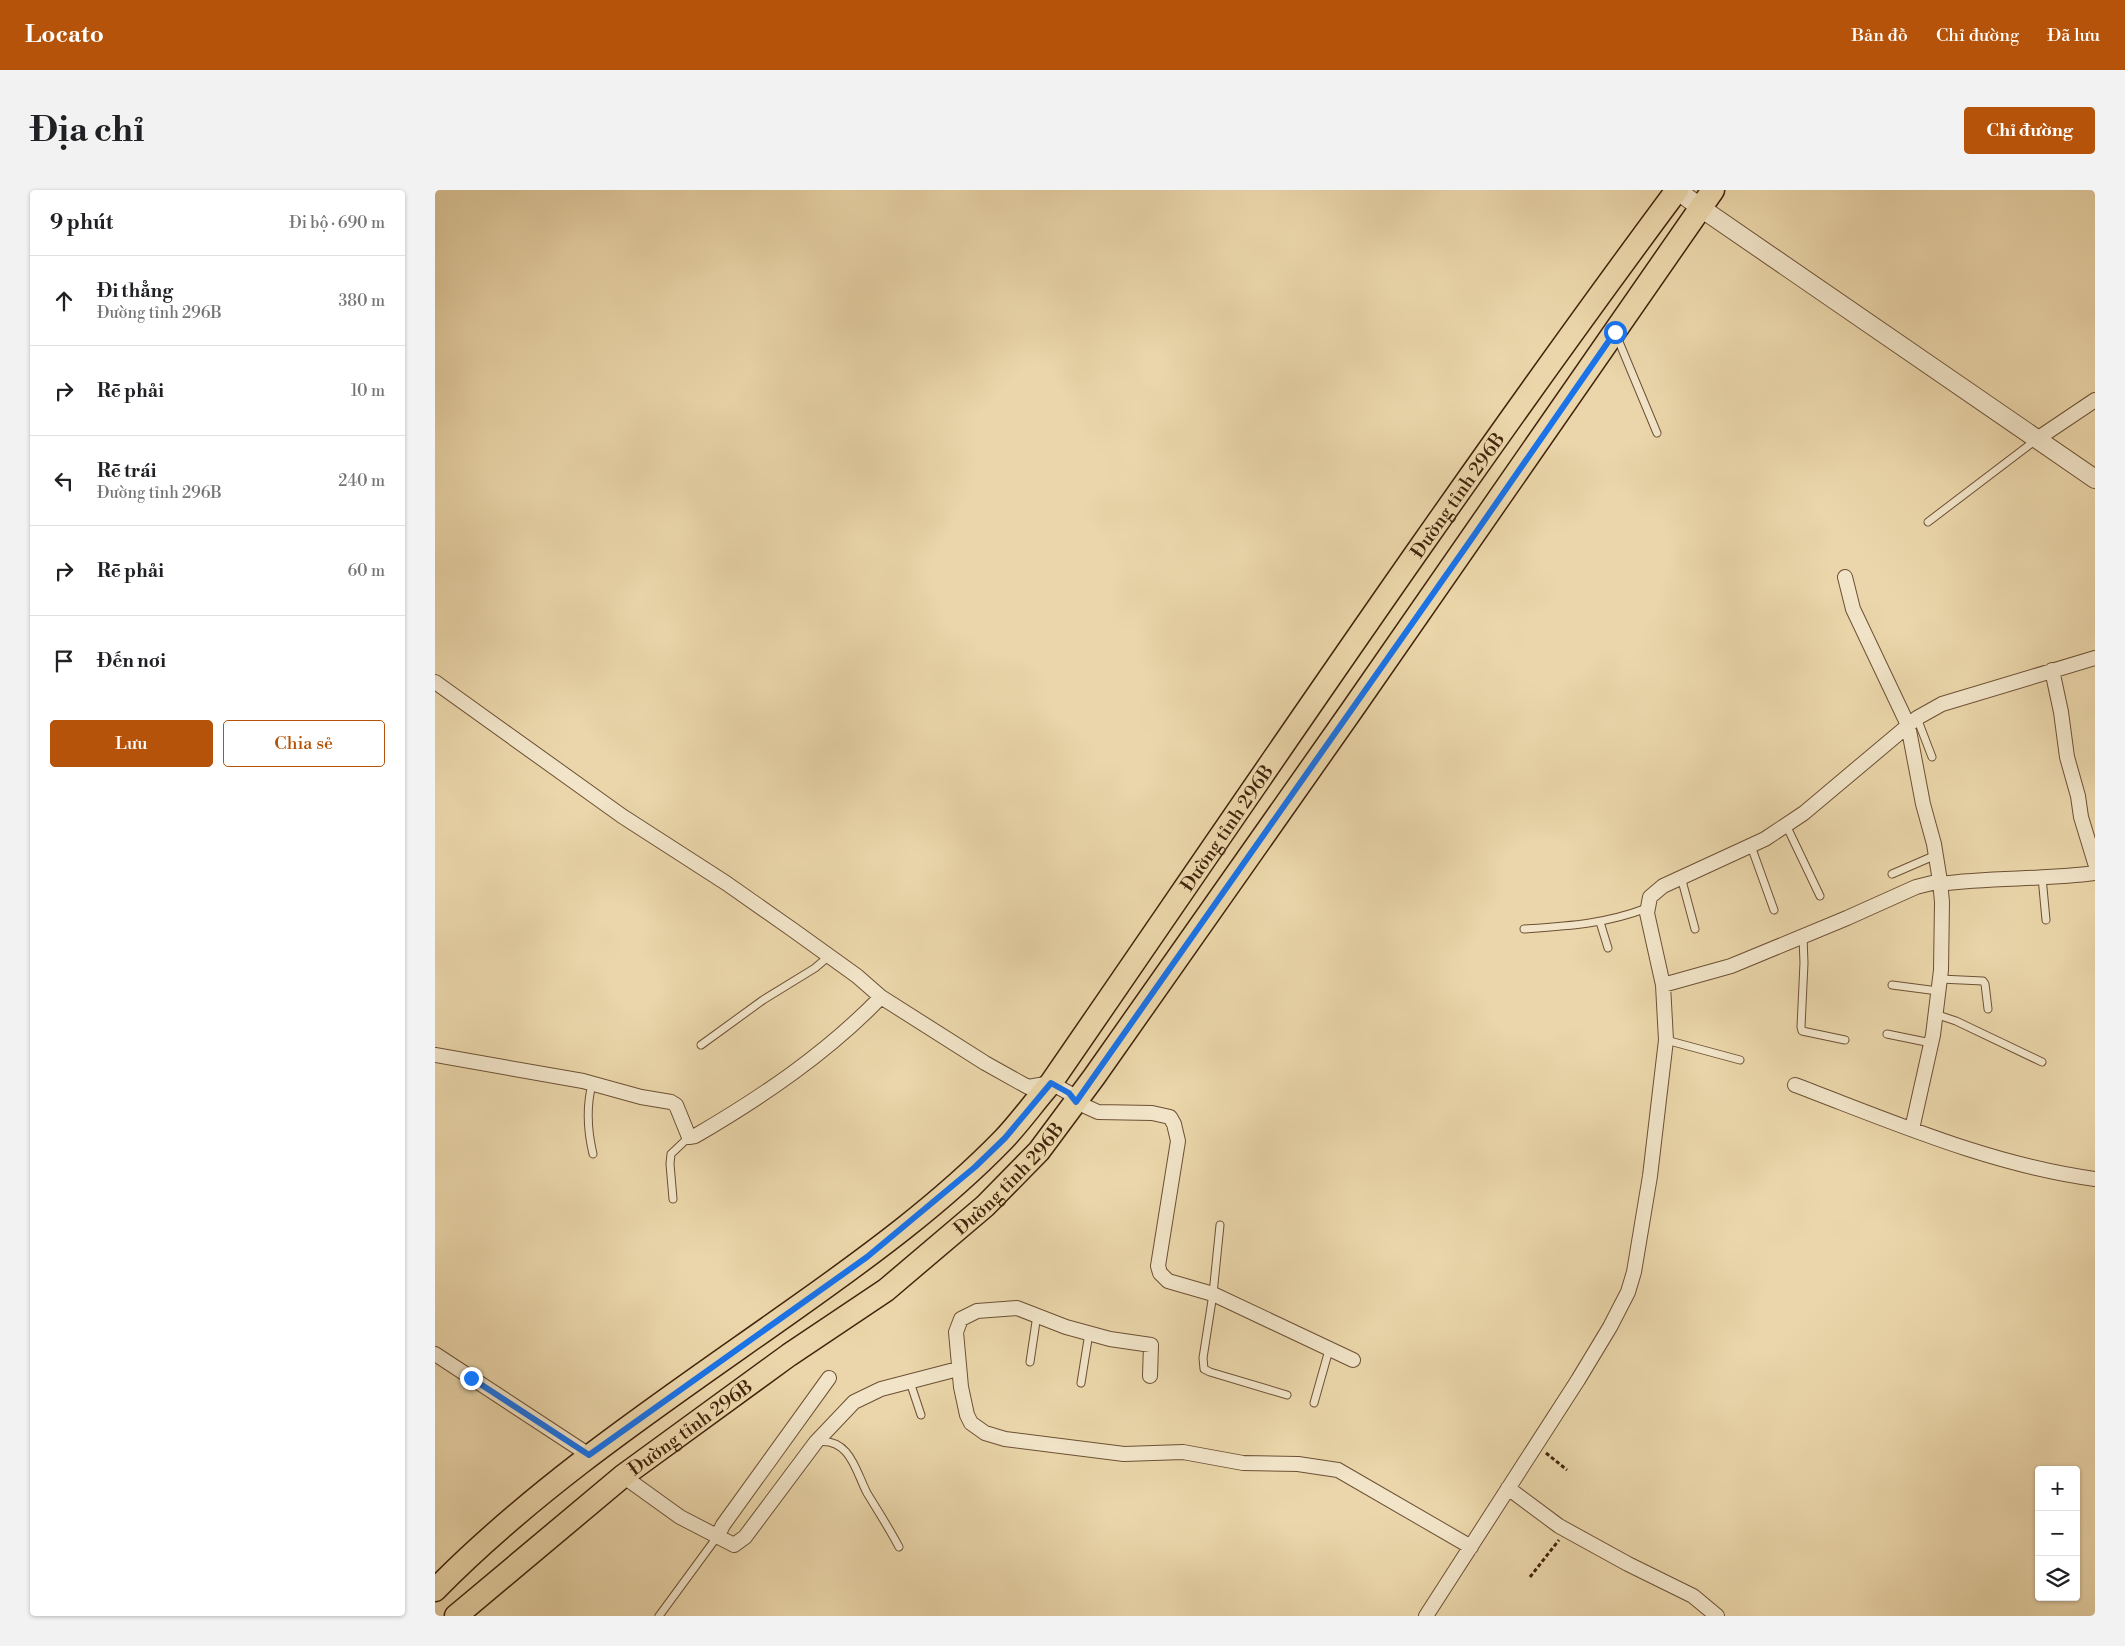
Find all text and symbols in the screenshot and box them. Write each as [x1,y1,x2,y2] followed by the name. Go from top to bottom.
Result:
[25,20,104,50] text: Locato
[1851,24,1908,47] text: Bản đồ
[1936,24,2019,47] text: Chỉ đường
[2047,24,2100,47] text: Đã lưu
[1964,107,2095,154] button: Chỉ đường
[30,109,144,152] text: Địa chỉ
[50,210,113,236] text: 9 phút
[289,213,385,233] text: Đi bộ · 690 m
[97,279,173,303] text: Đi thẳng
[50,287,78,315] icon: ahead
[338,291,385,311] text: 380 m
[97,303,222,323] text: Đường tỉnh 296B
[1604,321,1627,344] route start
[50,377,78,405] icon: right
[97,379,164,403] text: Rẽ phải
[351,381,385,401] text: 10 m
[1405,428,1510,563] street label: Đường tỉnh 296B
[97,459,157,483] text: Rẽ trái
[50,467,78,495] icon: left
[338,471,385,491] text: 240 m
[97,483,222,503] text: Đường tỉnh 296B
[50,557,78,585] icon: right
[97,559,164,583] text: Rẽ phải
[347,561,385,581] text: 60 m
[50,647,78,675] icon: arrive
[97,649,166,673] text: Đến nơi
[50,720,213,767] button: Lưu
[223,720,385,767] button: Chia sẻ
[1175,760,1279,896] street label: Đường tỉnh 296B
[949,1118,1069,1241] street label: Đường tỉnh 296B
[460,1367,483,1390] route end
[624,1375,758,1481] street label: Đường tỉnh 296B
[2035,1466,2080,1601] map controls
[2035,1466,2080,1511] button: +
[2035,1511,2080,1556] button: −
[2035,1556,2080,1601] button: layers

